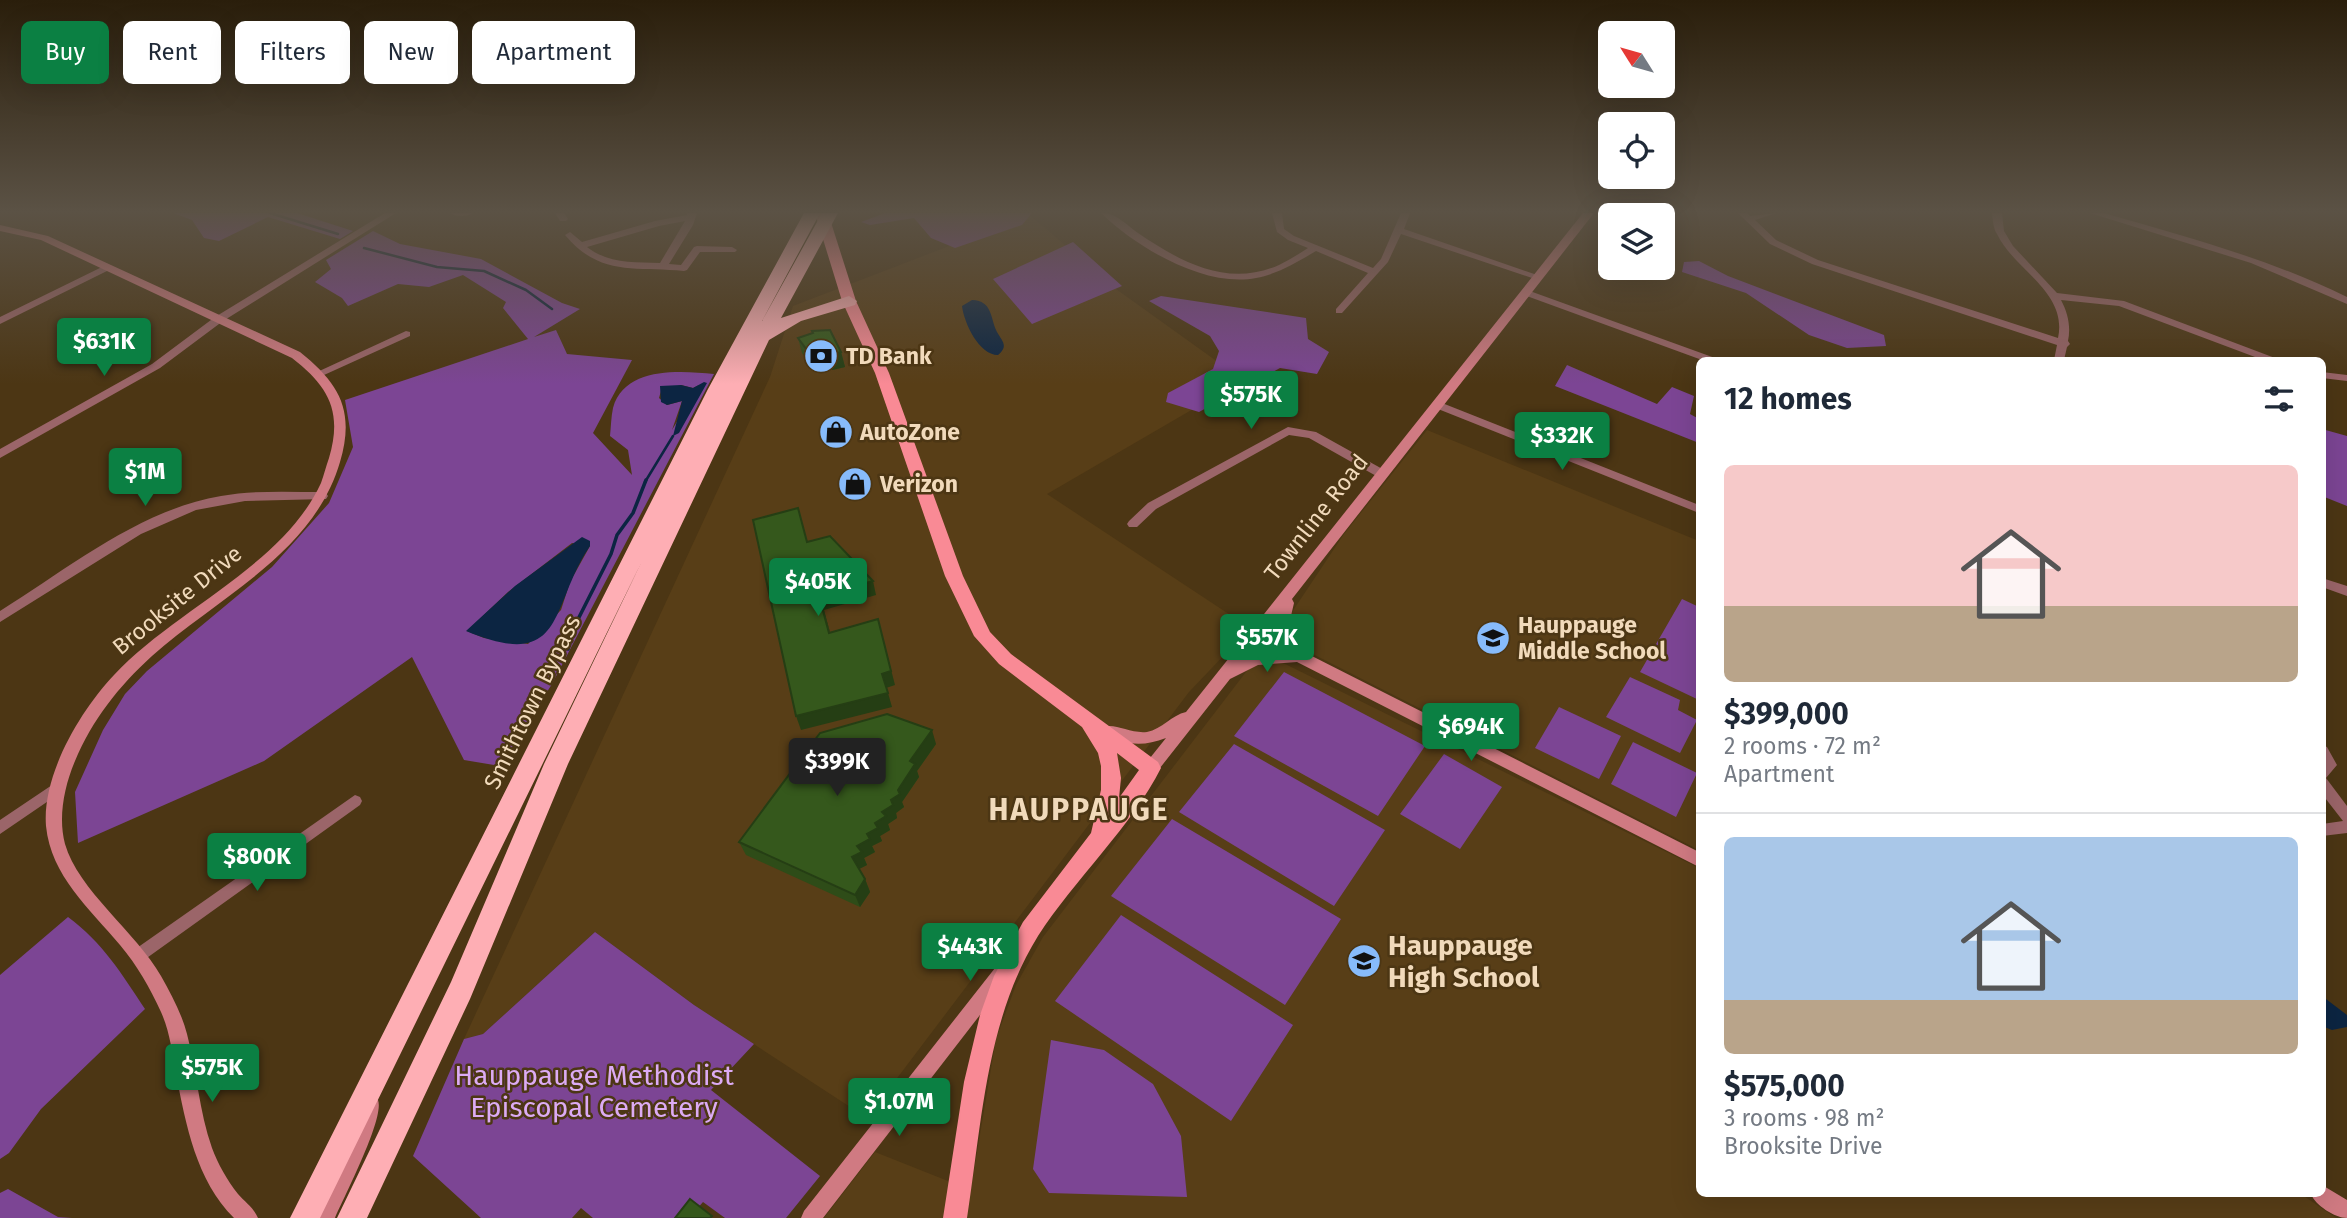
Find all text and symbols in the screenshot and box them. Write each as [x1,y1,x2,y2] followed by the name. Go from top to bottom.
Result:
[21,21,109,84] chip: Buy
[123,21,221,84] chip: Rent
[235,21,350,84] chip: Filters
[364,21,458,84] chip: New
[472,21,635,84] chip: Apartment
[1598,21,1675,98] north arrow
[1598,21,1675,280] map controls
[1598,112,1675,189] button: locate
[1598,203,1675,280] button: layers
[55,318,153,378] pin: $631K
[73,327,135,355] text: $631K
[802,337,840,375] bank icon: TD Bank
[846,342,932,370] place label: TD Bank
[1202,372,1300,431] pin: $575K
[1220,380,1282,408] text: $575K
[2260,380,2298,418] icon: filters
[1724,381,1852,417] text: 12 homes
[1513,412,1611,472] pin: $332K
[817,413,855,451] shop icon: AutoZone
[859,418,960,446] place label: AutoZone
[1531,421,1593,449] text: $332K
[111,448,179,508] pin: $1M
[1258,448,1374,586] street label: Townline Road
[125,457,165,485] text: $1M
[836,465,874,503] shop icon: Verizon
[879,470,958,498] place label: Verizon
[1948,511,2074,637] icon: home
[107,539,247,661] street label: Brooksite Drive
[769,558,867,618] pin: $405K
[785,567,851,595] text: $405K
[478,610,586,794] street label: Smithtown Bypass
[1518,611,1666,665] place label: Hauppauge Middle School
[1218,614,1316,674] pin: $557K
[1474,619,1512,657] school or university icon: Hauppauge Middle School
[1236,623,1298,651] text: $557K
[1724,696,1849,732] text: $399,000
[1422,704,1520,763] pin: $694K
[1438,712,1504,740] text: $694K
[1724,732,1881,760] text: 2 rooms · 72 m²
[788,738,886,798] pin: $399K
[805,747,869,775] text: $399K
[1724,760,1834,788] text: Apartment
[988,792,1170,828] district label: HAUPPAUGE
[208,834,306,893] pin: $800K
[223,842,291,870] text: $800K
[1948,883,2074,1009] icon: home
[921,923,1019,983] pin: $443K
[1388,929,1540,994] place label: Hauppauge High School
[938,932,1002,960] text: $443K
[1345,942,1383,980] school or university icon: Hauppauge High School
[163,1044,261,1104] pin: $575K
[181,1053,243,1081] text: $575K
[454,1059,735,1124] park label: Hauppauge Methodist Episcopal Cemetery
[1724,1068,1845,1104] text: $575,000
[842,1078,956,1138] pin: $1.07M
[864,1087,934,1115] text: $1.07M
[1724,1104,1884,1132] text: 3 rooms · 98 m²
[1724,1132,1882,1160] text: Brooksite Drive

